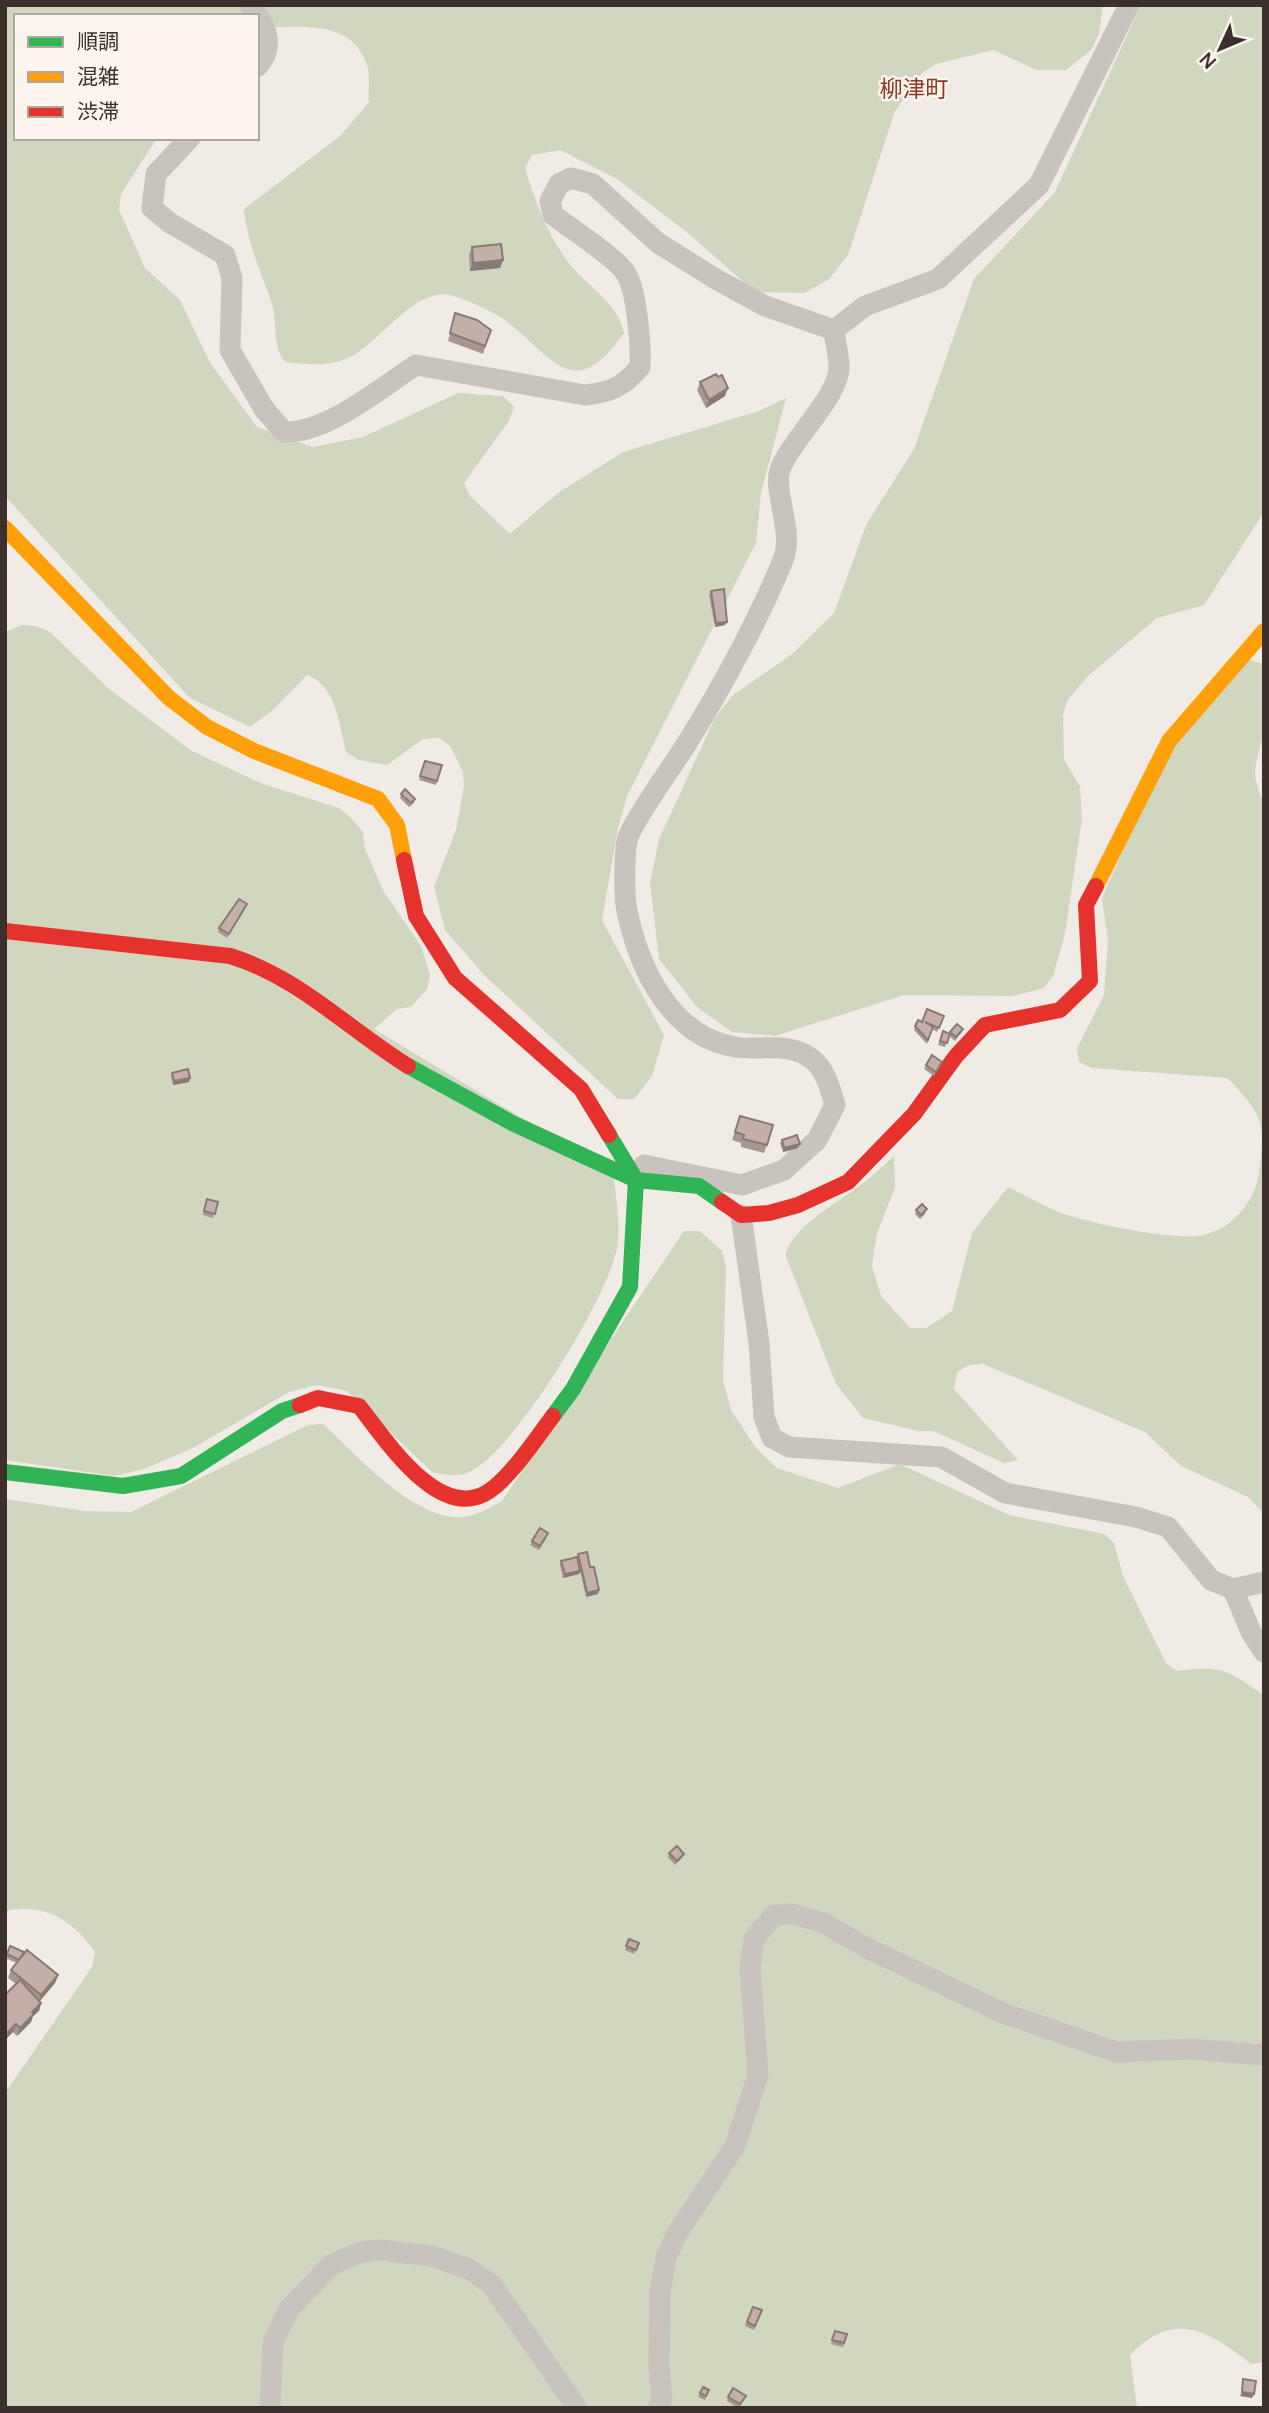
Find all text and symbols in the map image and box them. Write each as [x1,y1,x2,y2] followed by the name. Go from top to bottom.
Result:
[14,14,259,140] legend
[1185,14,1255,84] north arrow
[77,27,119,55] text: 順調
[1194,47,1222,75] text: N
[77,62,119,90] text: 混雑
[880,72,949,104] district label: 柳津町
[77,97,119,125] text: 渋滞

